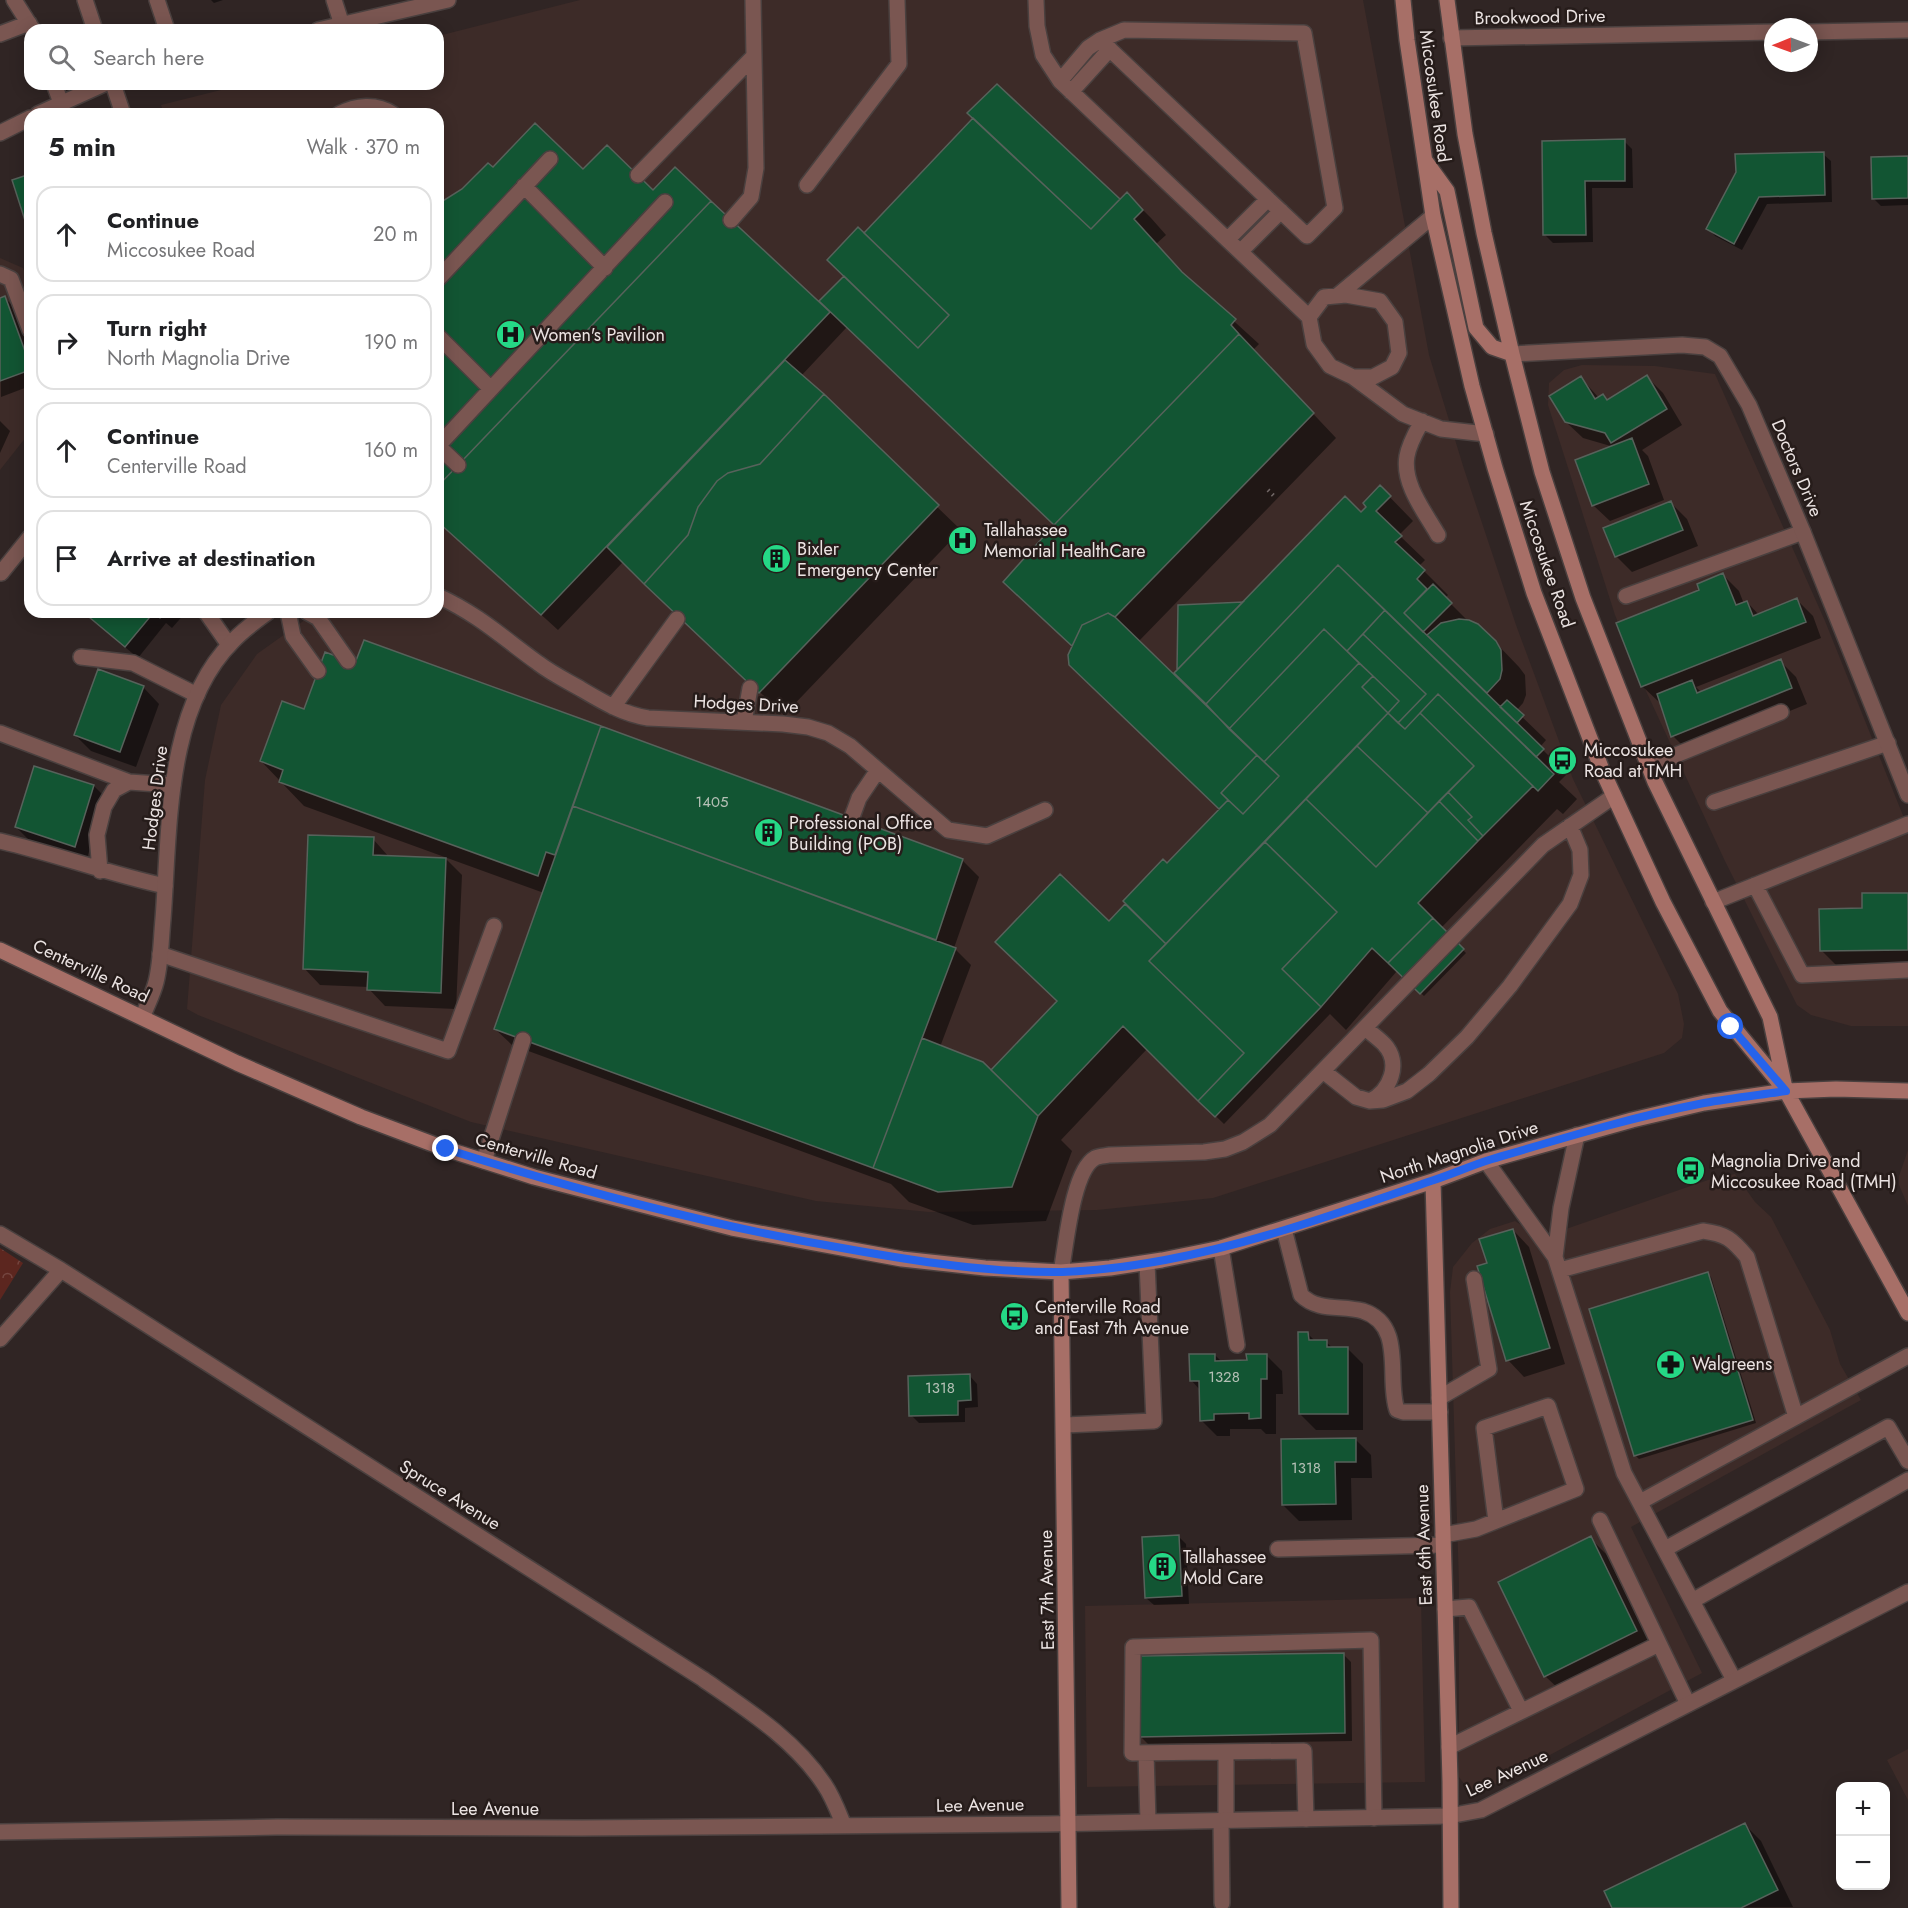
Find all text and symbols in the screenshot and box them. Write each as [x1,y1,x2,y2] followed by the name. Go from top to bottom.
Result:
[1474,3,1606,31] street label: Brookwood Drive
[1764,18,1818,72] north arrow
[24,24,444,90] search box
[1413,28,1457,164] street label: Miccosukee Road
[45,41,78,74] icon: search
[93,41,204,73] text: Search here
[48,128,116,166] text: 5 min
[306,133,420,162] text: Walk · 370 m
[107,204,199,236] text: Continue
[50,218,83,251] icon: ahead
[373,220,418,249] text: 20 m
[107,236,255,265] text: Miccosukee Road
[107,312,207,344] text: Turn right
[495,319,527,351] hospital icon: Women's Pavilion
[532,322,665,348] place label: Women's Pavilion
[50,326,83,359] icon: right
[364,328,418,357] text: 190 m
[107,344,290,373] text: North Magnolia Drive
[1765,415,1829,521] street label: Doctors Drive
[107,420,199,452] text: Continue
[50,434,83,467] icon: ahead
[364,436,418,465] text: 160 m
[107,452,247,481] text: Centerville Road
[1513,497,1581,631] street label: Miccosukee Road
[984,517,1146,564] place label: Tallahassee Memorial HealthCare
[947,524,979,556] hospital icon: Tallahassee Memorial HealthCare
[797,536,939,583] place label: Bixler Emergency Center
[50,542,83,575] icon: arrive
[107,542,316,574] text: Arrive at destination
[760,543,792,575] building icon: Bixler Emergency Center
[693,688,799,720] street label: Hodges Drive
[1584,737,1682,784] place label: Miccosukee Road at TMH
[136,744,174,852] street label: Hodges Drive
[1547,744,1579,776] bus stop icon: Miccosukee Road at TMH
[696,791,728,813] house number: 1405
[789,810,932,857] place label: Professional Office Building (POB)
[752,817,784,849] building icon: Professional Office Building (POB)
[29,933,153,1009] street label: Centerville Road
[1717,1013,1743,1039] route start
[1377,1114,1541,1190] street label: North Magnolia Drive
[472,1126,600,1186] street label: Centerville Road
[432,1135,458,1161] route end
[1711,1148,1897,1195] place label: Magnolia Drive and Miccosukee Road (TMH)
[1674,1155,1706,1187] bus stop icon: Magnolia Drive and Miccosukee Road (TMH)
[1035,1294,1189,1341] place label: Centerville Road and East 7th Avenue
[998,1301,1030,1333] bus stop icon: Centerville Road and East 7th Avenue
[1655,1348,1687,1380] pharmacy icon: Walgreens
[1692,1351,1772,1377] place label: Walgreens
[1208,1366,1240,1388] house number: 1328
[925,1377,955,1399] house number: 1318
[394,1453,506,1537] street label: Spruce Avenue
[1291,1457,1321,1479] house number: 1318
[1409,1484,1439,1606] street label: East 6th Avenue
[1033,1530,1061,1650] street label: East 7th Avenue
[1183,1544,1266,1591] place label: Tallahassee Mold Care
[1146,1551,1178,1583] building icon: Tallahassee Mold Care
[1462,1743,1552,1803] street label: Lee Avenue
[1836,1782,1890,1890] map controls
[1836,1782,1890,1836] button: +
[936,1791,1024,1819] street label: Lee Avenue
[451,1796,539,1822] street label: Lee Avenue
[1836,1836,1890,1890] button: −

